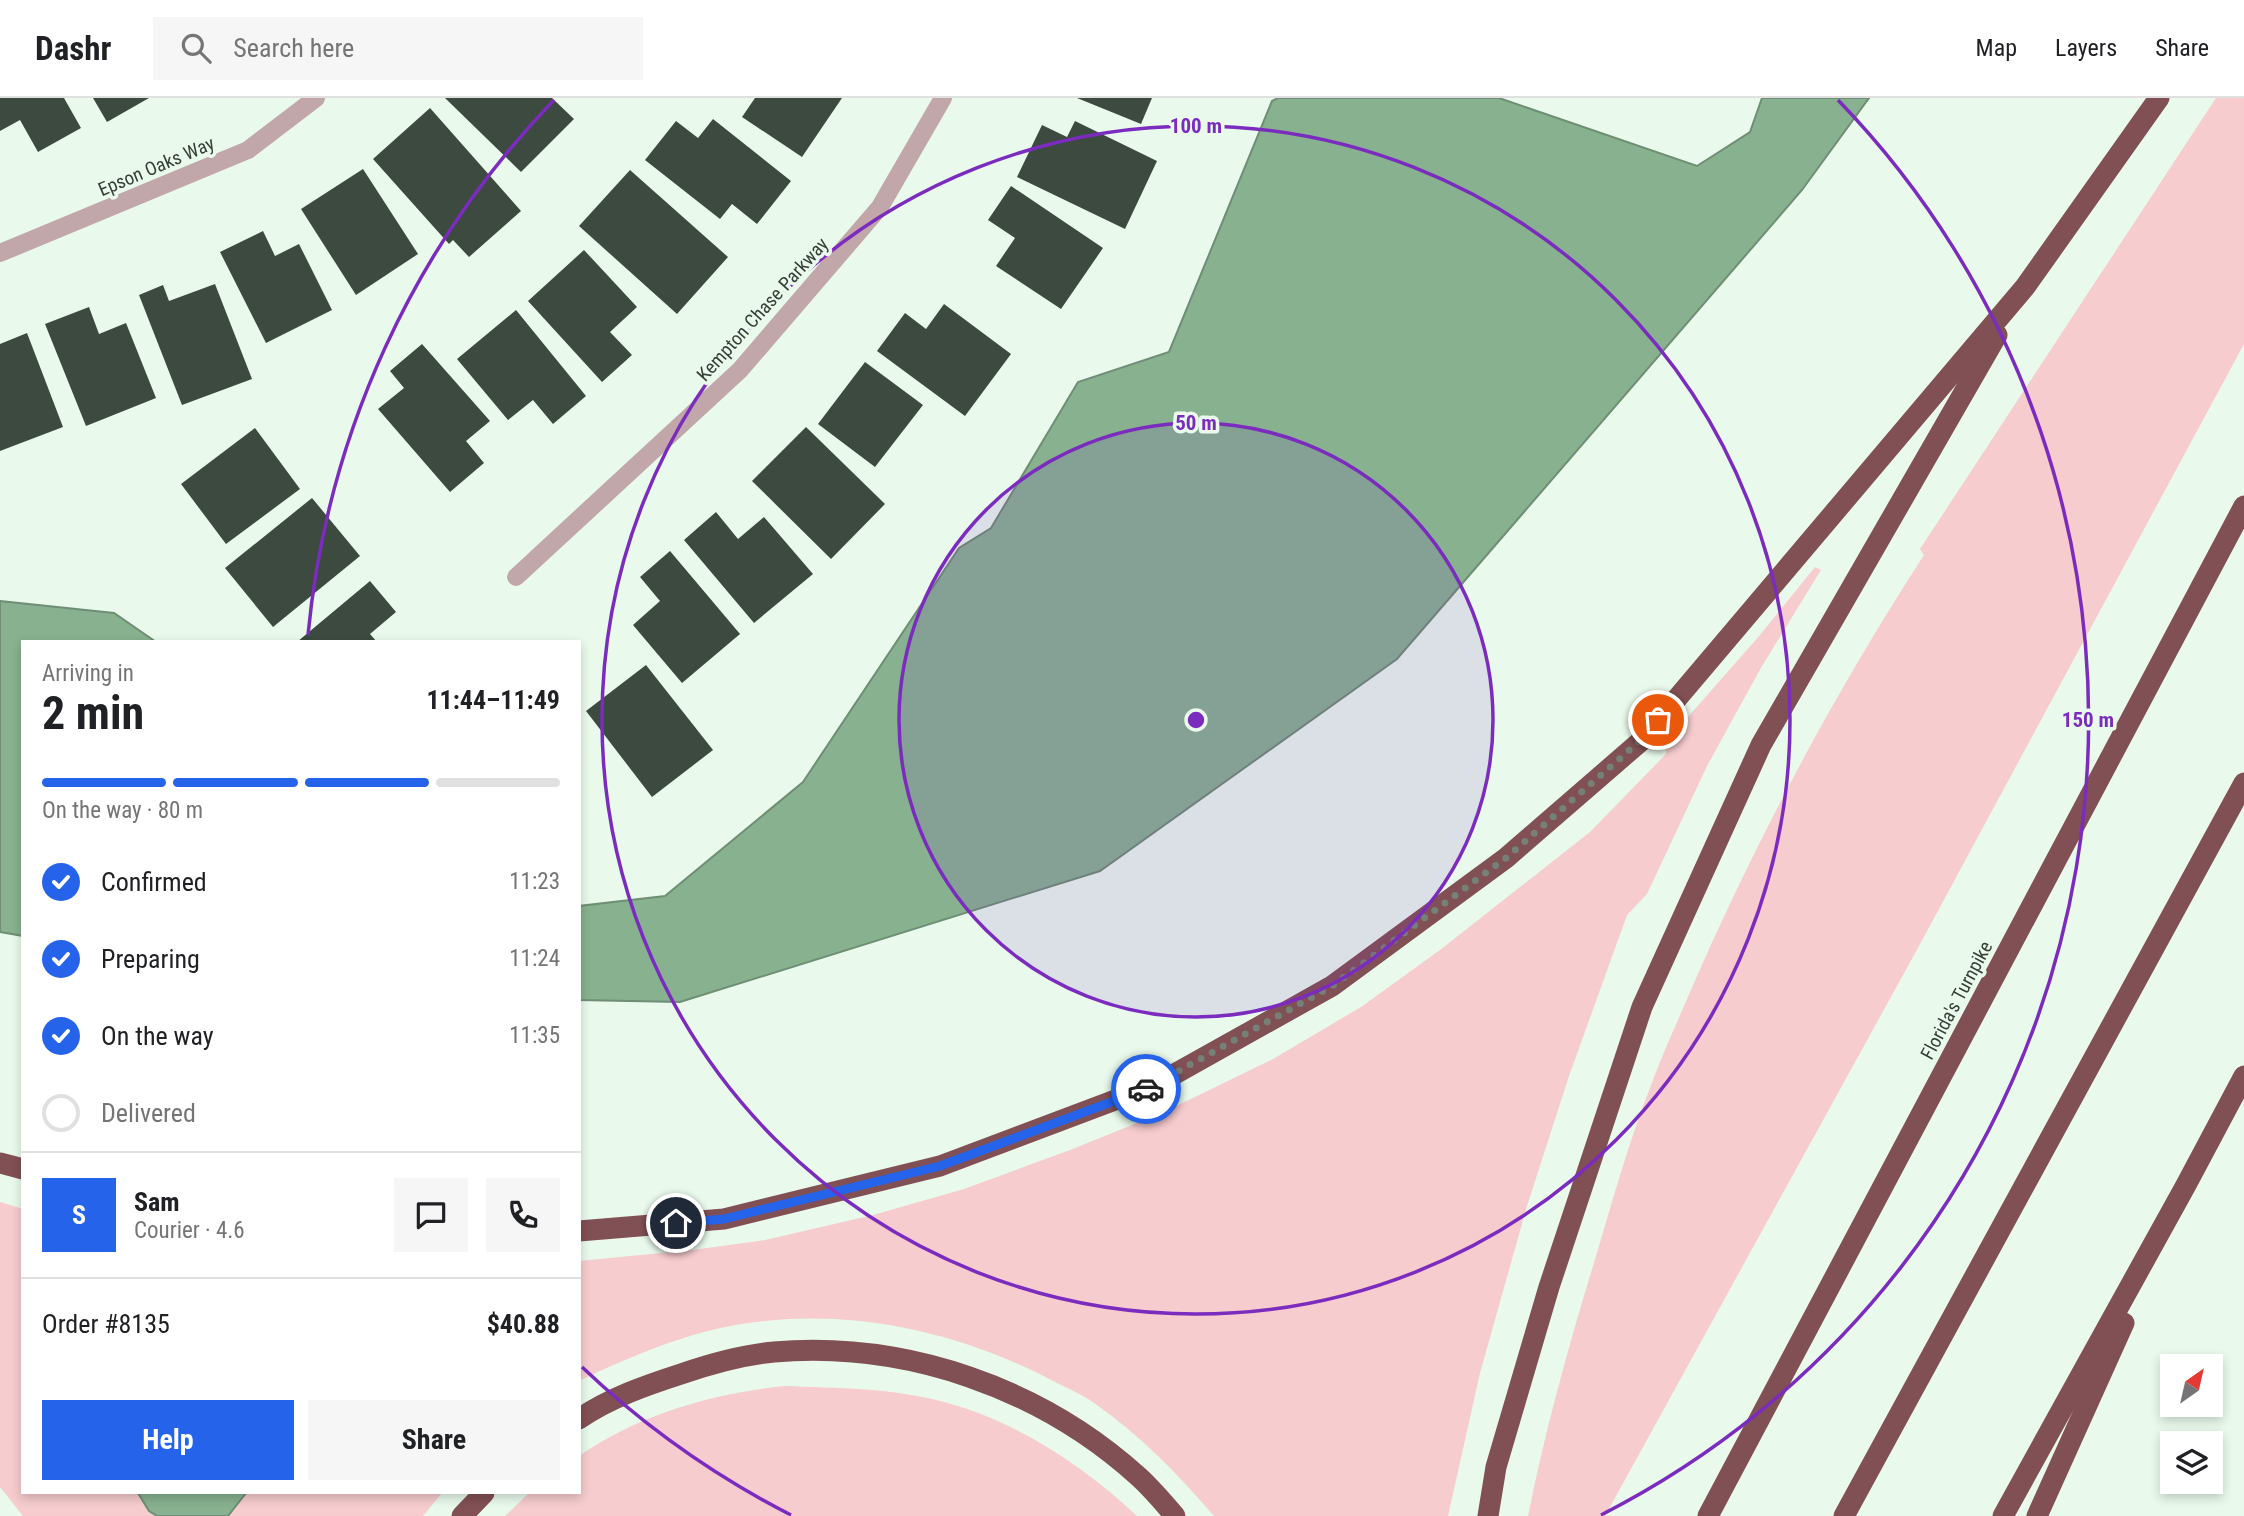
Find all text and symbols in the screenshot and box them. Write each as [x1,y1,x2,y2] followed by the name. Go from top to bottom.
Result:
[153,17,643,80] search box
[35,29,111,68] text: Dashr
[177,29,215,67] icon: search
[233,33,354,63] text: Search here
[1976,34,2017,62] text: Map
[2055,34,2117,62] text: Layers
[2155,34,2209,62] text: Share
[1170,114,1222,138] text: 100 m
[95,132,218,201] street label: Epson Oaks Way
[692,233,833,386] street label: Kempton Chase Parkway
[1175,411,1217,435] text: 50 m
[42,660,134,687] text: Arriving in
[426,685,560,715] text: 11:44–11:49
[42,686,144,740] text: 2 min
[1628,690,1688,750] pin
[1639,701,1677,739] icon: bag
[1184,708,1208,732] centre of rings
[2062,708,2114,732] text: 150 m
[42,797,203,824] text: On the way · 80 m
[42,863,80,901] icon: check
[101,867,207,897] text: Confirmed
[509,868,560,895] text: 11:23
[1916,937,1997,1063] street label: Florida's Turnpike
[42,940,80,978] icon: check
[101,944,200,974] text: Preparing
[509,945,560,972] text: 11:24
[42,1017,80,1055] icon: check
[101,1021,214,1051] text: On the way
[509,1022,560,1049] text: 11:35
[1111,1054,1181,1124] courier
[1127,1070,1165,1108] icon: car
[101,1098,196,1128] text: Delivered
[394,1178,468,1252] button: chat
[486,1178,560,1252] button: phone
[134,1187,180,1217] text: Sam
[646,1193,706,1253] pin
[72,1200,86,1230] text: S
[657,1204,695,1242] icon: home
[134,1217,245,1244] text: Courier · 4.6
[42,1309,170,1339] text: Order #8135
[487,1309,560,1339] text: $40.88
[2160,1354,2222,1418] north arrow
[2160,1354,2223,1494] map controls
[42,1400,294,1480] button: Help
[308,1400,560,1480] button: Share
[2160,1431,2223,1494] button: layers

